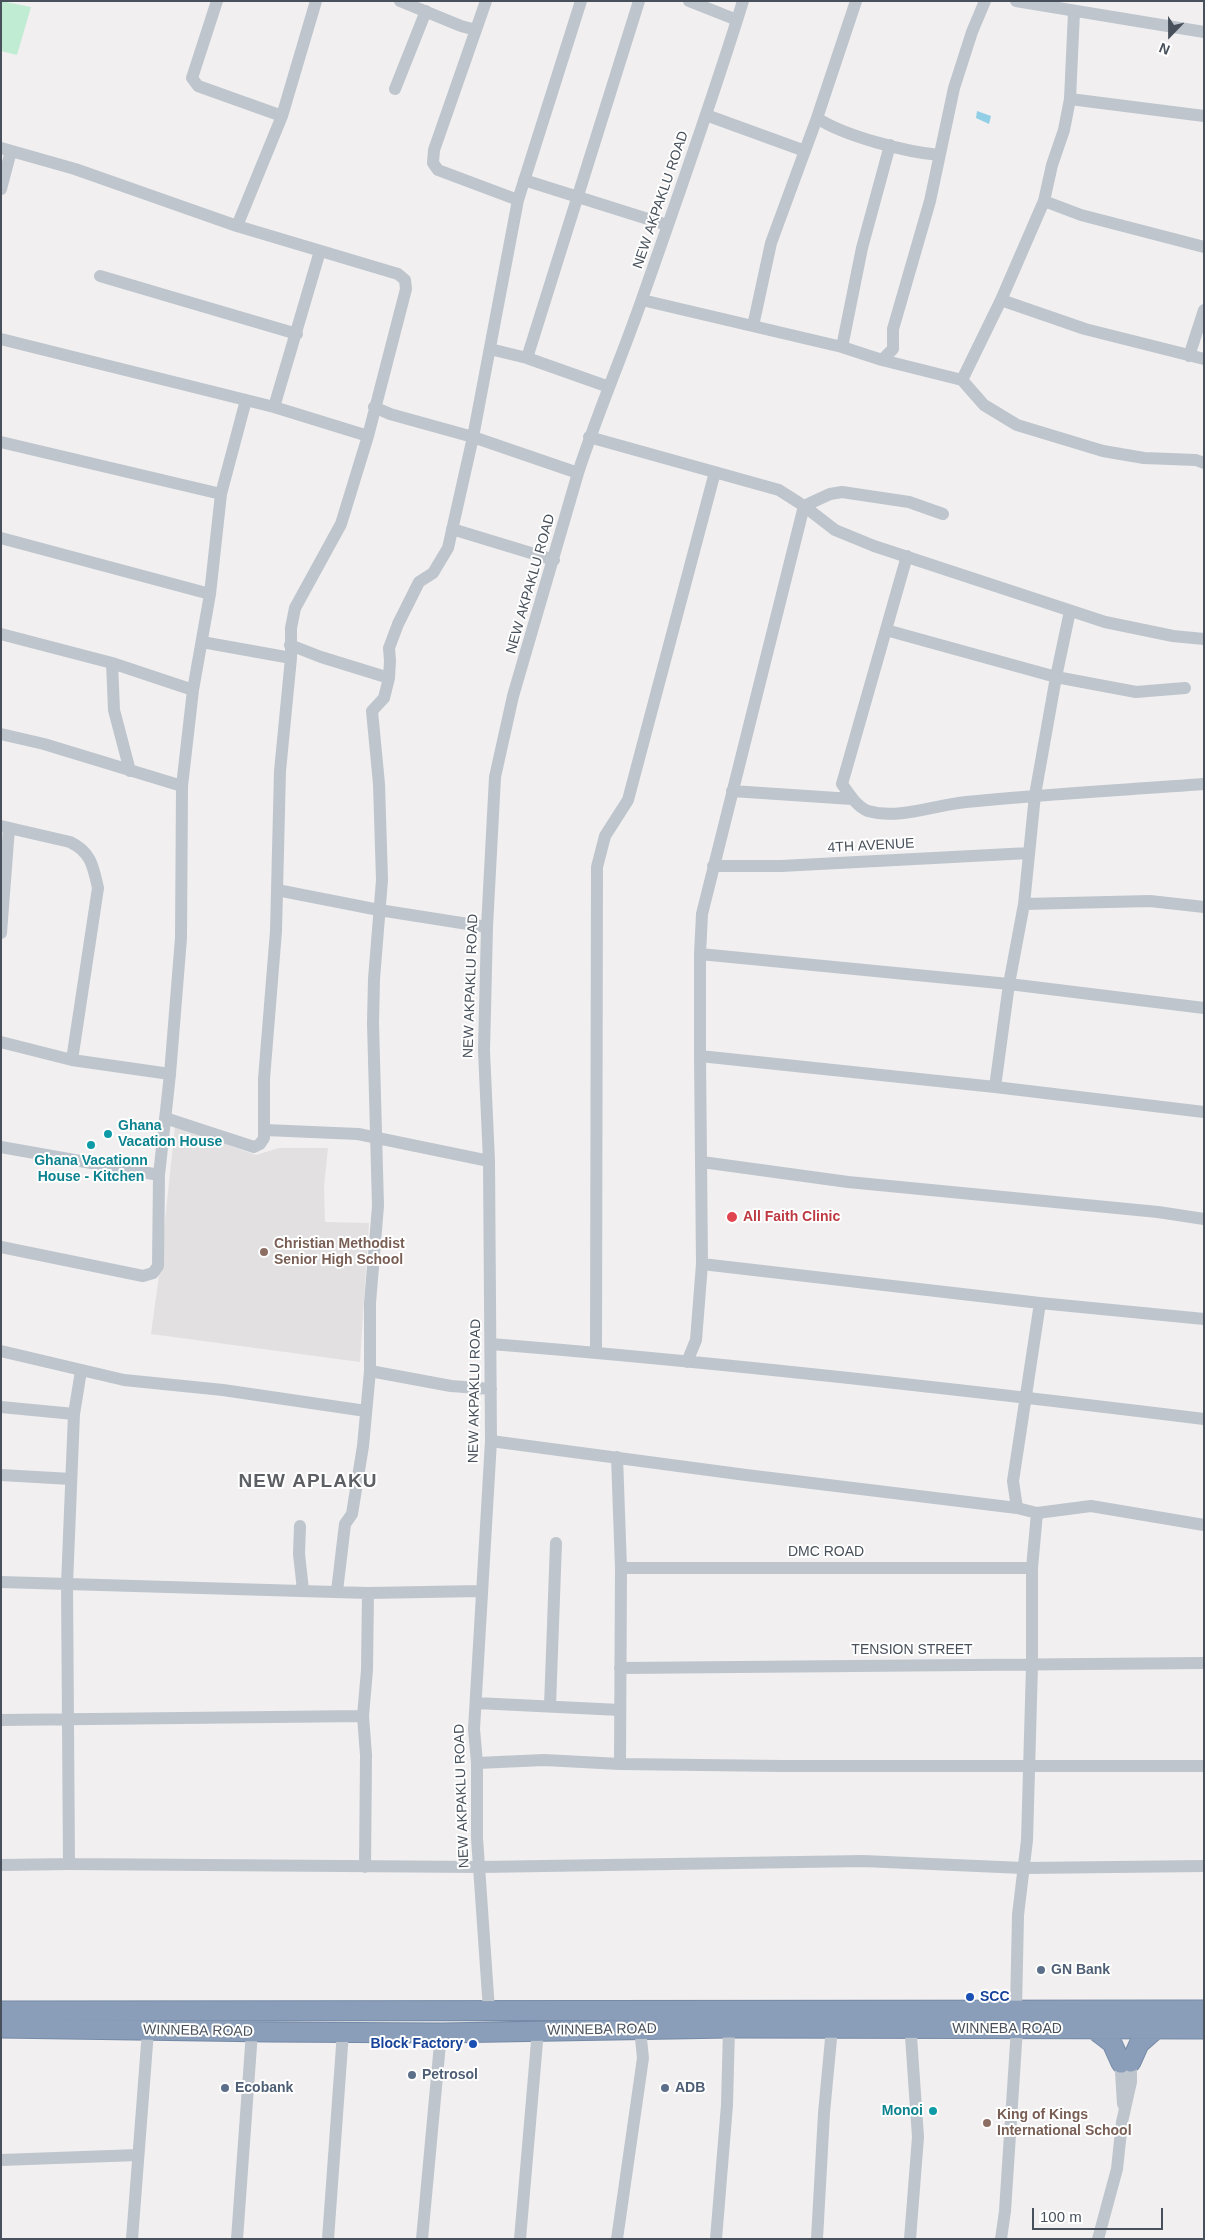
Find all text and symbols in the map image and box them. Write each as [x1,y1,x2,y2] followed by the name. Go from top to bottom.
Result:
[1145,10,1195,60] north arrow
[1157,40,1172,58] text: N
[630,129,692,271] street label: NEW AKPAKLU ROAD
[503,512,559,656] street label: NEW AKPAKLU ROAD
[827,835,915,857] street label: 4TH AVENUE
[460,914,482,1058] street label: NEW AKPAKLU ROAD
[118,1118,222,1150] place label: Ghana Vacation House
[102,1128,114,1140] marker: Ghana Vacation House
[85,1139,97,1151] marker: Ghana Vacationn House - Kitchen
[34,1153,148,1186] place label: Ghana Vacationn House - Kitchen
[743,1209,840,1225] place label: All Faith Clinic
[725,1210,739,1224] marker: All Faith Clinic
[274,1236,405,1268] place label: Christian Methodist Senior High School
[258,1246,270,1258] marker: Christian Methodist Senior High School
[465,1319,485,1463] street label: NEW AKPAKLU ROAD
[237,1471,379,1493] district label: NEW APLAKU
[788,1544,864,1560] street label: DMC ROAD
[851,1642,973,1658] street label: TENSION STREET
[451,1724,473,1868] street label: NEW AKPAKLU ROAD
[1051,1962,1110,1978] place label: GN Bank
[1035,1964,1047,1976] marker: GN Bank
[980,1989,1010,2005] place label: SCC
[964,1991,976,2003] marker: SCC
[547,2021,657,2039] street label: WINNEBA ROAD
[952,2021,1062,2037] street label: WINNEBA ROAD
[143,2022,253,2040] street label: WINNEBA ROAD
[370,2036,463,2052] place label: Block Factory
[467,2038,479,2050] marker: Block Factory
[422,2067,478,2083] place label: Petrosol
[406,2069,418,2081] marker: Petrosol
[235,2080,293,2096] place label: Ecobank
[675,2080,705,2096] place label: ADB
[219,2082,231,2094] marker: Ecobank
[659,2082,671,2094] marker: ADB
[882,2103,923,2119] place label: Monoi
[927,2105,939,2117] marker: Monoi
[997,2107,1132,2140] place label: King of Kings International School
[981,2117,993,2129] marker: King of Kings International School
[1035,2198,1166,2230] scale bar
[1040,2208,1082,2225] text: 100 m

